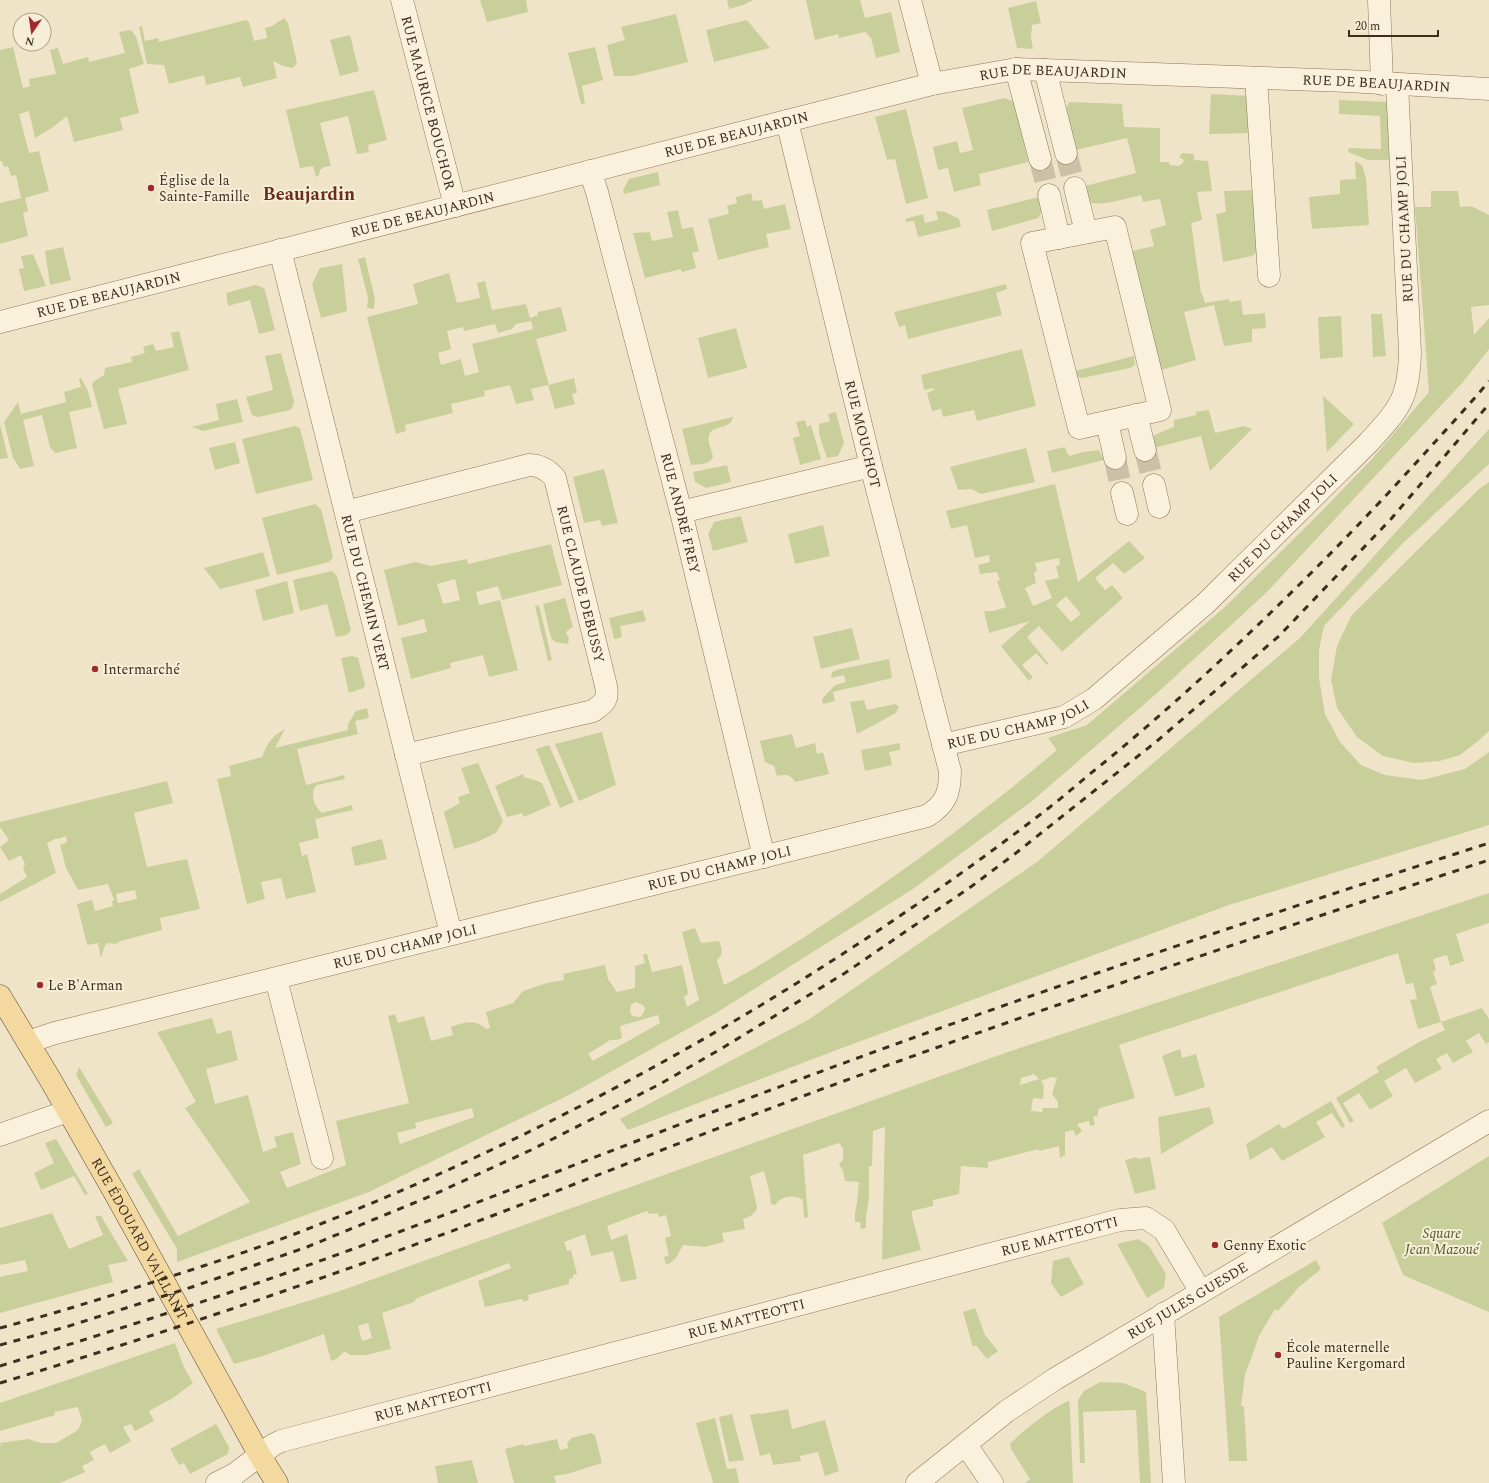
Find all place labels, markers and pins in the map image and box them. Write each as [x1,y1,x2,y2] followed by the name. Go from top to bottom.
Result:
[159,170,250,207] place label: Église de la Sainte-Famille
[146,183,156,193] marker: Église de la Sainte-Famille
[103,659,180,680] place label: Intermarché
[90,664,100,674] marker: Intermarché
[48,975,123,996] place label: Le B'Arman
[35,980,45,990] marker: Le B'Arman
[1223,1235,1307,1256] place label: Genny Exotic
[1210,1240,1220,1250] marker: Genny Exotic
[1286,1337,1406,1374] place label: École maternelle Pauline Kergomard
[1273,1350,1283,1360] marker: École maternelle Pauline Kergomard

